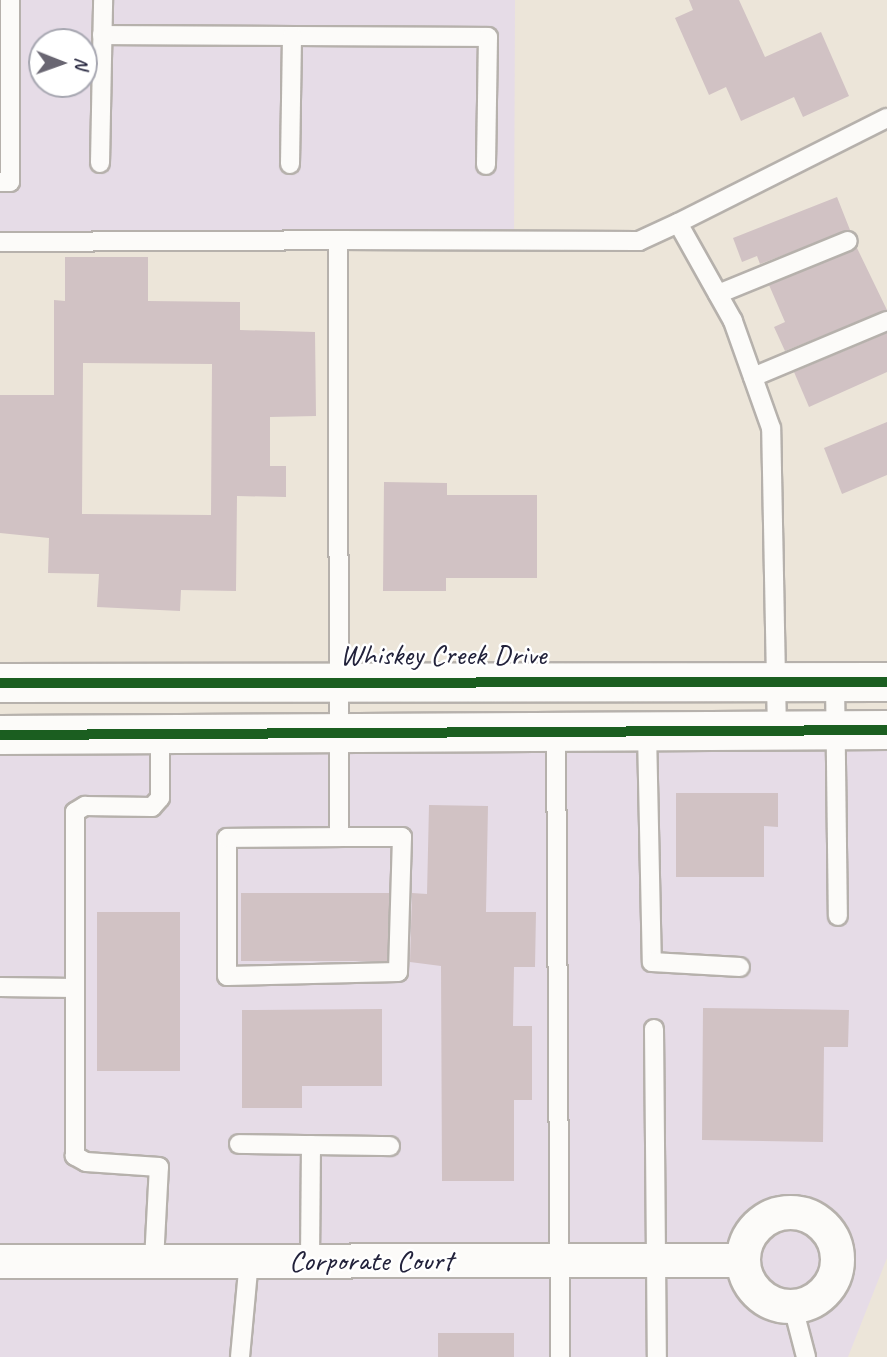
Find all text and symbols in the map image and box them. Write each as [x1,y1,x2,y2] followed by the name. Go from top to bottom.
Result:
[28,28,98,98] north arrow
[70,57,94,69] text: N
[340,636,546,672] street label: Whiskey Creek Drive
[289,1242,453,1278] street label: Corporate Court

